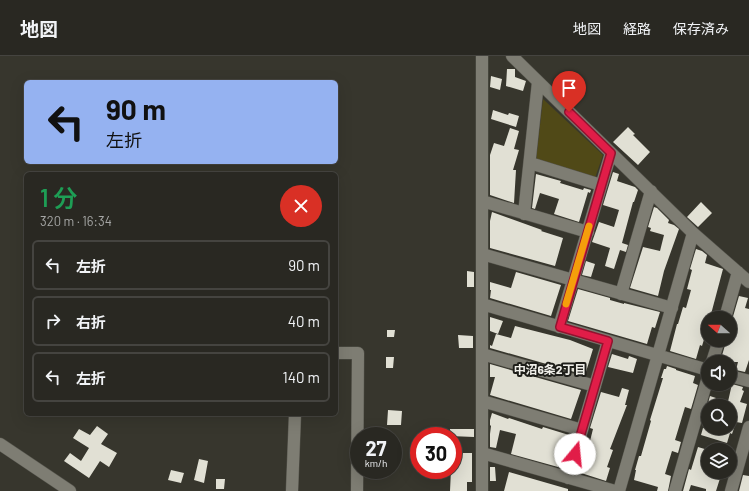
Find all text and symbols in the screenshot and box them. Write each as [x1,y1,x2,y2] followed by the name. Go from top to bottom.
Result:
[20,17,58,40] text: 地図
[573,20,601,37] text: 地図
[623,20,651,37] text: 経路
[673,20,729,37] text: 保存済み
[552,71,586,112] pin
[558,77,580,99] icon: arrive
[106,92,166,126] text: 90 m
[40,96,92,148] icon: left
[106,129,142,151] text: 左折
[40,183,77,212] text: 1 分
[280,185,322,227] button: close
[40,213,112,229] text: 320 m · 16:34
[42,254,64,276] icon: left
[288,256,320,274] text: 90 m
[76,257,106,275] text: 左折
[42,310,64,332] icon: right
[701,311,737,347] north arrow
[701,311,737,479] map controls
[288,312,320,330] text: 40 m
[76,313,106,331] text: 右折
[701,355,737,391] button: sound
[513,362,587,376] district label: 中沼6条2丁目
[42,366,64,388] icon: left
[283,368,320,386] text: 140 m
[76,369,106,387] text: 左折
[701,399,737,435] button: search
[410,427,462,479] speed limit sign: 30
[554,433,596,475] position arrow
[365,436,387,460] text: 27
[701,443,737,479] button: layers
[365,457,387,469] text: km/h

